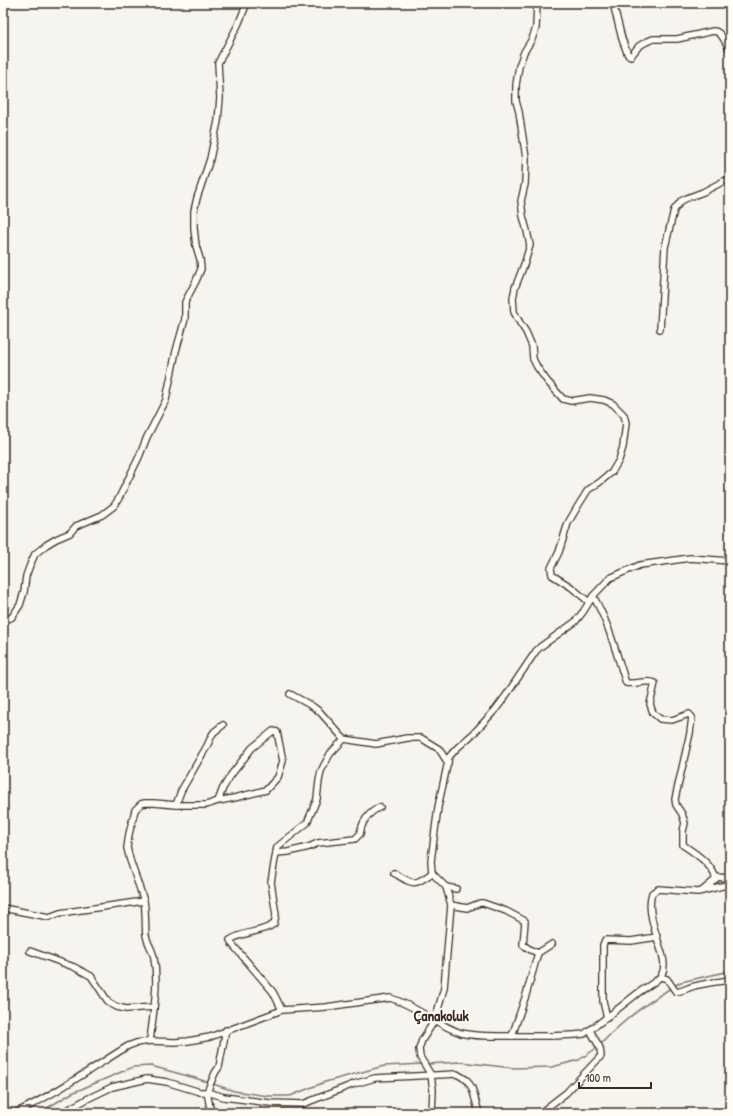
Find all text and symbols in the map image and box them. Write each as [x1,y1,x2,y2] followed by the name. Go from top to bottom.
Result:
[413,1005,469,1026] district label: Çanakoluk
[579,1064,651,1090] scale bar
[585,1069,611,1086] text: 100 m

